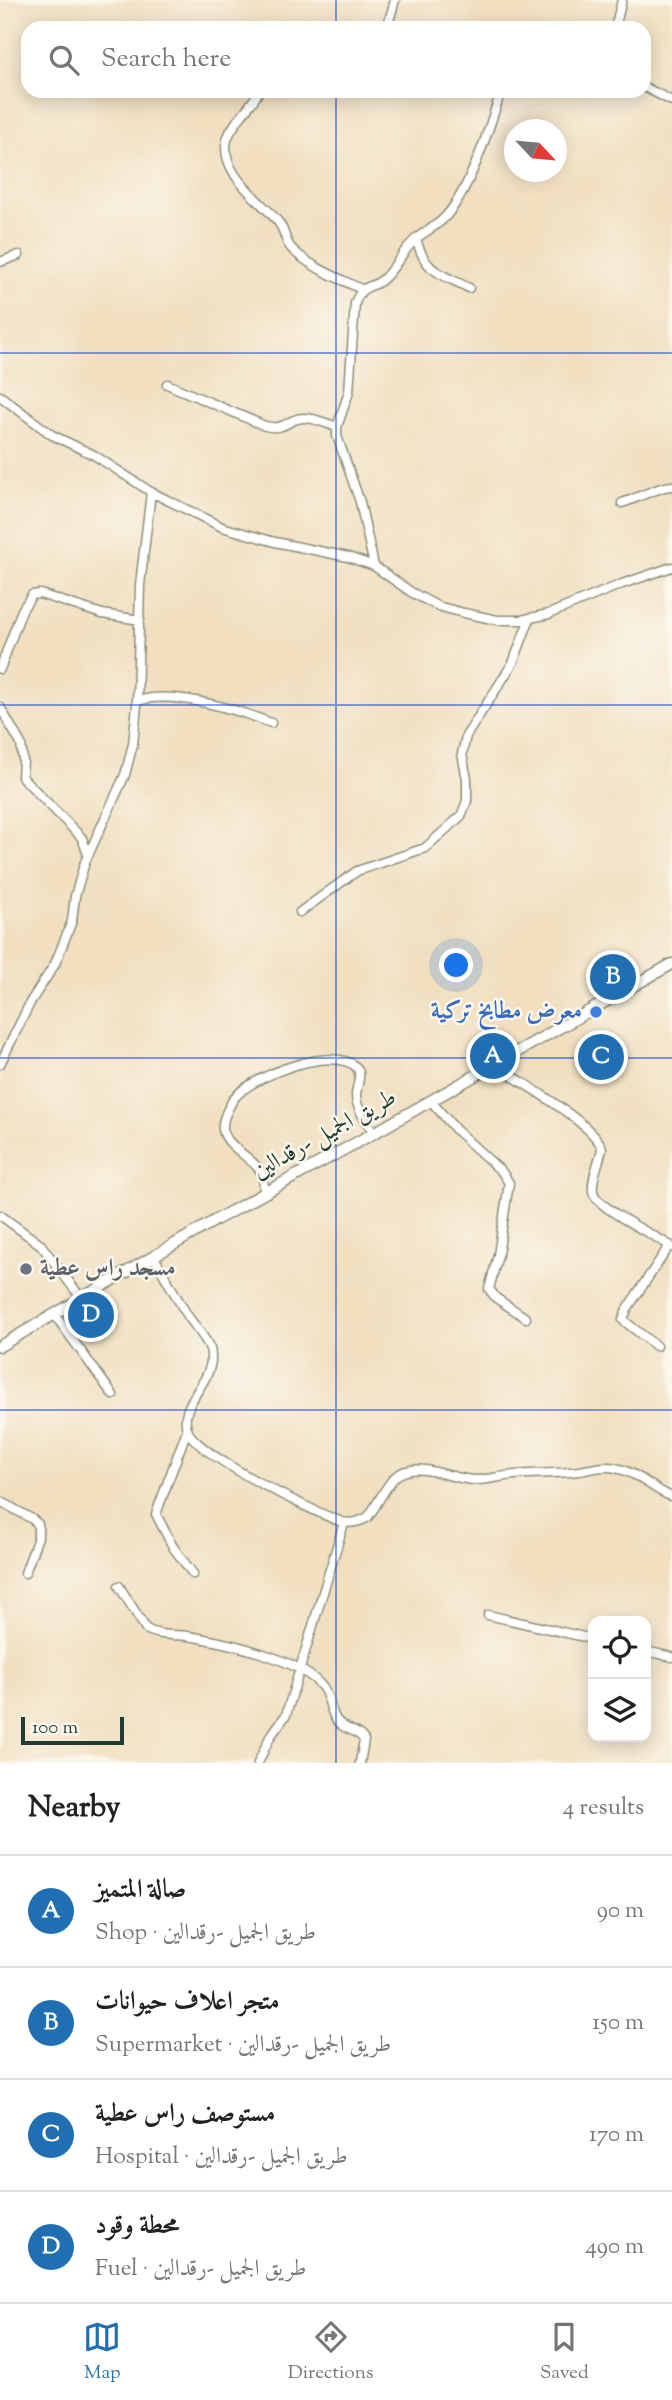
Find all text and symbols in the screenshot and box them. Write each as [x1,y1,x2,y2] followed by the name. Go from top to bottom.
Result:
[21,21,651,98] search box
[45,41,83,79] icon: search
[101,41,231,78] text: Search here
[504,119,567,182] north arrow
[439,948,473,982] your location
[590,951,636,1003] pin: B
[431,995,582,1030] place label: معرض مطابخ تركية
[588,1004,604,1020] marker: معرض مطابخ تركية
[470,1030,516,1082] pin: A
[578,1031,624,1083] pin: C
[247,1081,403,1189] street label: طريق الجميل -رقدالين
[40,1252,176,1286] place label: مسجد راس عطية
[18,1261,34,1277] marker: مسجد راس عطية
[68,1289,114,1341] pin: D
[588,1616,651,1742] map controls
[588,1616,651,1679] button: locate
[588,1679,651,1742] button: layers
[21,1714,124,1746] scale bar
[32,1715,78,1742] text: 100 m
[28,1787,120,1830] text: Nearby
[563,1792,644,1825] text: 4 results
[95,1872,186,1909] text: صالة المتميز
[42,1895,60,1928] text: A
[597,1895,644,1928] text: 90 m
[95,1917,316,1950] text: Shop · طريق الجميل -رقدالين
[95,1984,280,2021] text: متجر اعلاف حيوانات
[44,2007,58,2040] text: B
[592,2007,644,2040] text: 150 m
[95,2029,391,2062] text: Supermarket · طريق الجميل -رقدالين
[95,2096,275,2133] text: مستوصف راس عطية
[42,2119,60,2152] text: C
[589,2119,644,2152] text: 170 m
[95,2141,348,2174] text: Hospital · طريق الجميل -رقدالين
[95,2208,179,2245] text: محطة وقود
[42,2231,60,2264] text: D
[585,2231,644,2264] text: 490 m
[95,2253,307,2286] text: Fuel · طريق الجميل -رقدالين
[83,2318,121,2387] tab: Map
[288,2318,373,2387] tab: Directions
[540,2318,589,2387] tab: Saved

